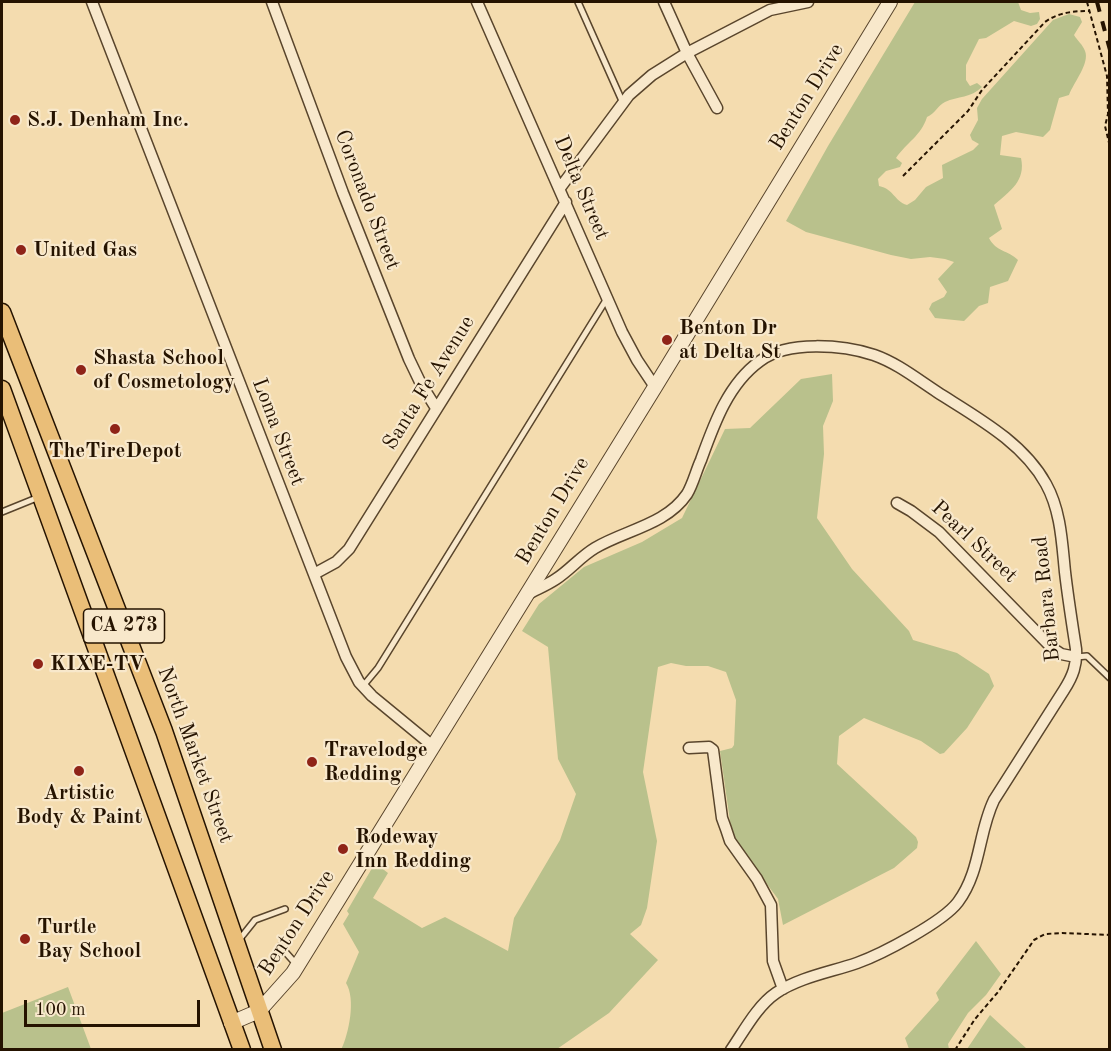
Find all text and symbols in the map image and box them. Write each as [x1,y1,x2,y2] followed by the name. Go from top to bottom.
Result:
[764,39,850,155] street label: Benton Drive
[27,107,189,133] place label: S.J. Denham Inc.
[8,113,22,127] marker: S.J. Denham Inc.
[329,126,405,274] street label: Coronado Street
[548,132,614,244] street label: Delta Street
[33,237,137,263] place label: United Gas
[14,243,28,257] marker: United Gas
[378,311,480,455] street label: Santa Fe Avenue
[679,315,781,365] place label: Benton Dr at Delta St
[660,333,674,347] marker: Benton Dr at Delta St
[93,345,235,395] place label: Shasta School of Cosmetology
[74,363,88,377] marker: Shasta School of Cosmetology
[246,375,310,489] street label: Loma Street
[108,422,122,436] marker: TheTireDepot
[48,438,182,464] place label: TheTireDepot
[511,453,595,569] street label: Benton Drive
[926,496,1022,588] street label: Pearl Street
[1028,535,1066,663] street label: Barbara Road
[84,609,164,643] road number: CA 273
[50,651,145,677] place label: KIXE-TV
[31,657,45,671] marker: KIXE-TV
[151,663,239,847] street label: North Market Street
[324,737,428,787] place label: Travelodge Redding
[305,755,319,769] marker: Travelodge Redding
[72,764,86,778] marker: Artistic Body & Paint
[16,780,142,830] place label: Artistic Body & Paint
[355,824,471,874] place label: Rodeway Inn Redding
[336,842,350,856] marker: Rodeway Inn Redding
[254,865,340,981] street label: Benton Drive
[37,914,141,964] place label: Turtle Bay School
[18,932,32,946] marker: Turtle Bay School
[27,988,202,1026] scale bar
[35,1001,86,1019] text: 100 m

